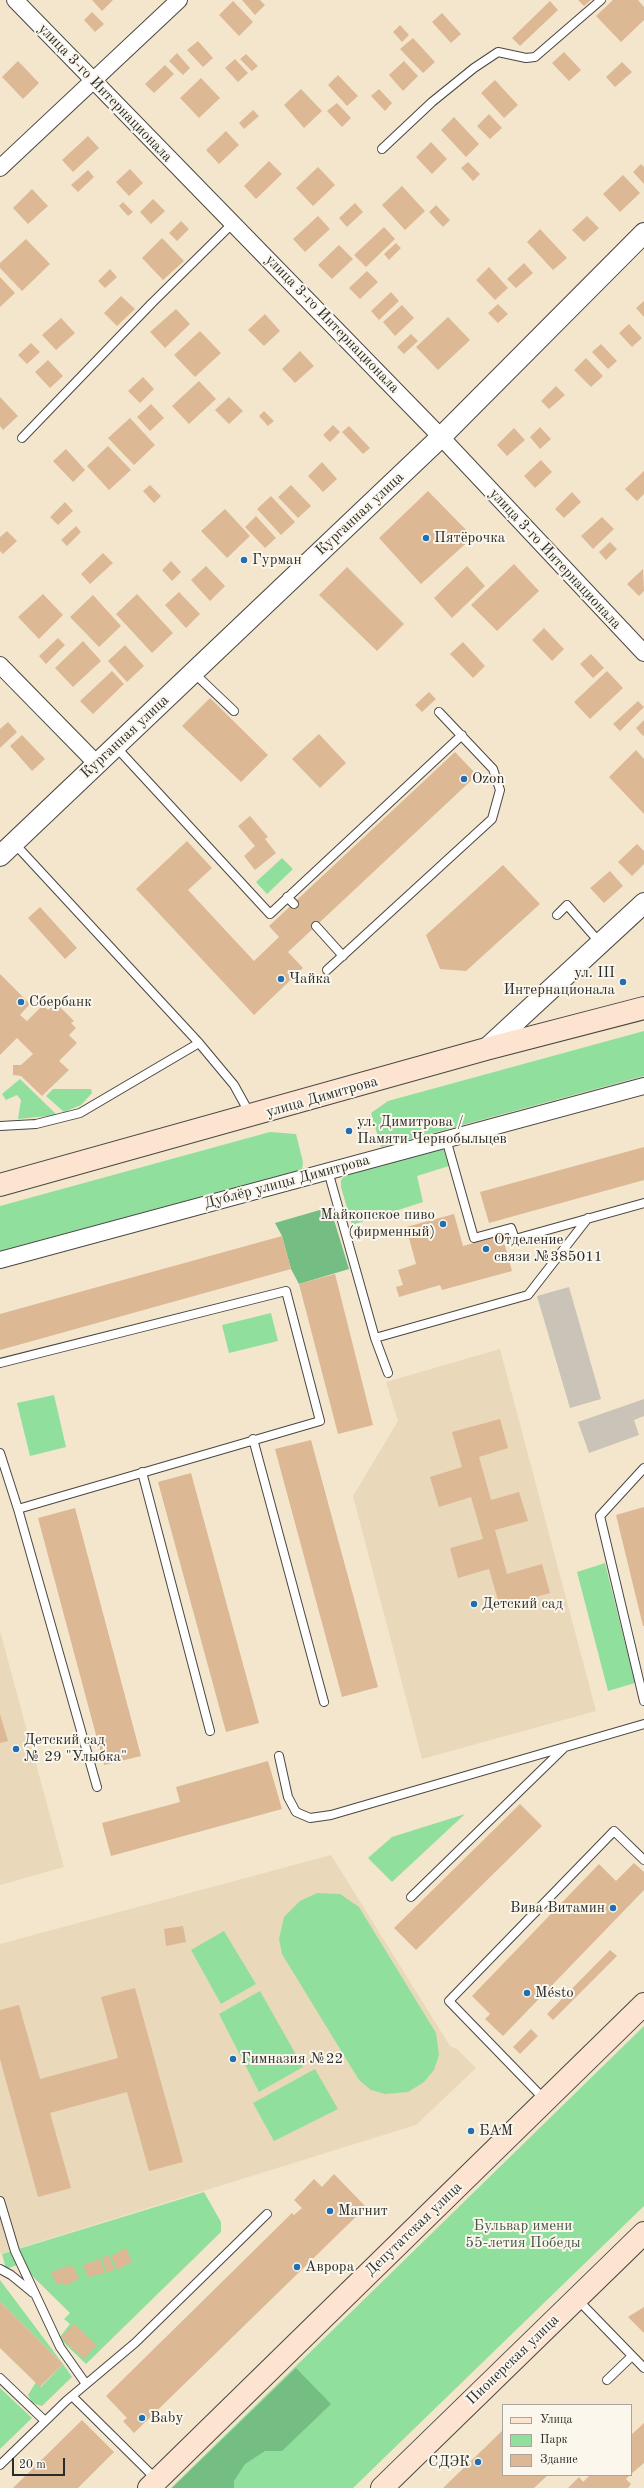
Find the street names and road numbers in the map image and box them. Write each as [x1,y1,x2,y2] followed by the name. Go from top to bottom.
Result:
[34,20,176,166] street label: улица 3-го Интернационала
[261,251,403,397] street label: улица 3-го Интернационала
[312,468,408,560] street label: Курганная улица
[485,485,625,633] street label: улица 3-го Интернационала
[77,691,173,783] street label: Курганная улица
[264,1072,380,1122] street label: улица Димитрова
[202,1151,372,1213] street label: Дублёр улицы Димитрова
[362,2178,466,2280] street label: Депутатская улица
[463,2311,563,2409] street label: Пионерская улица

